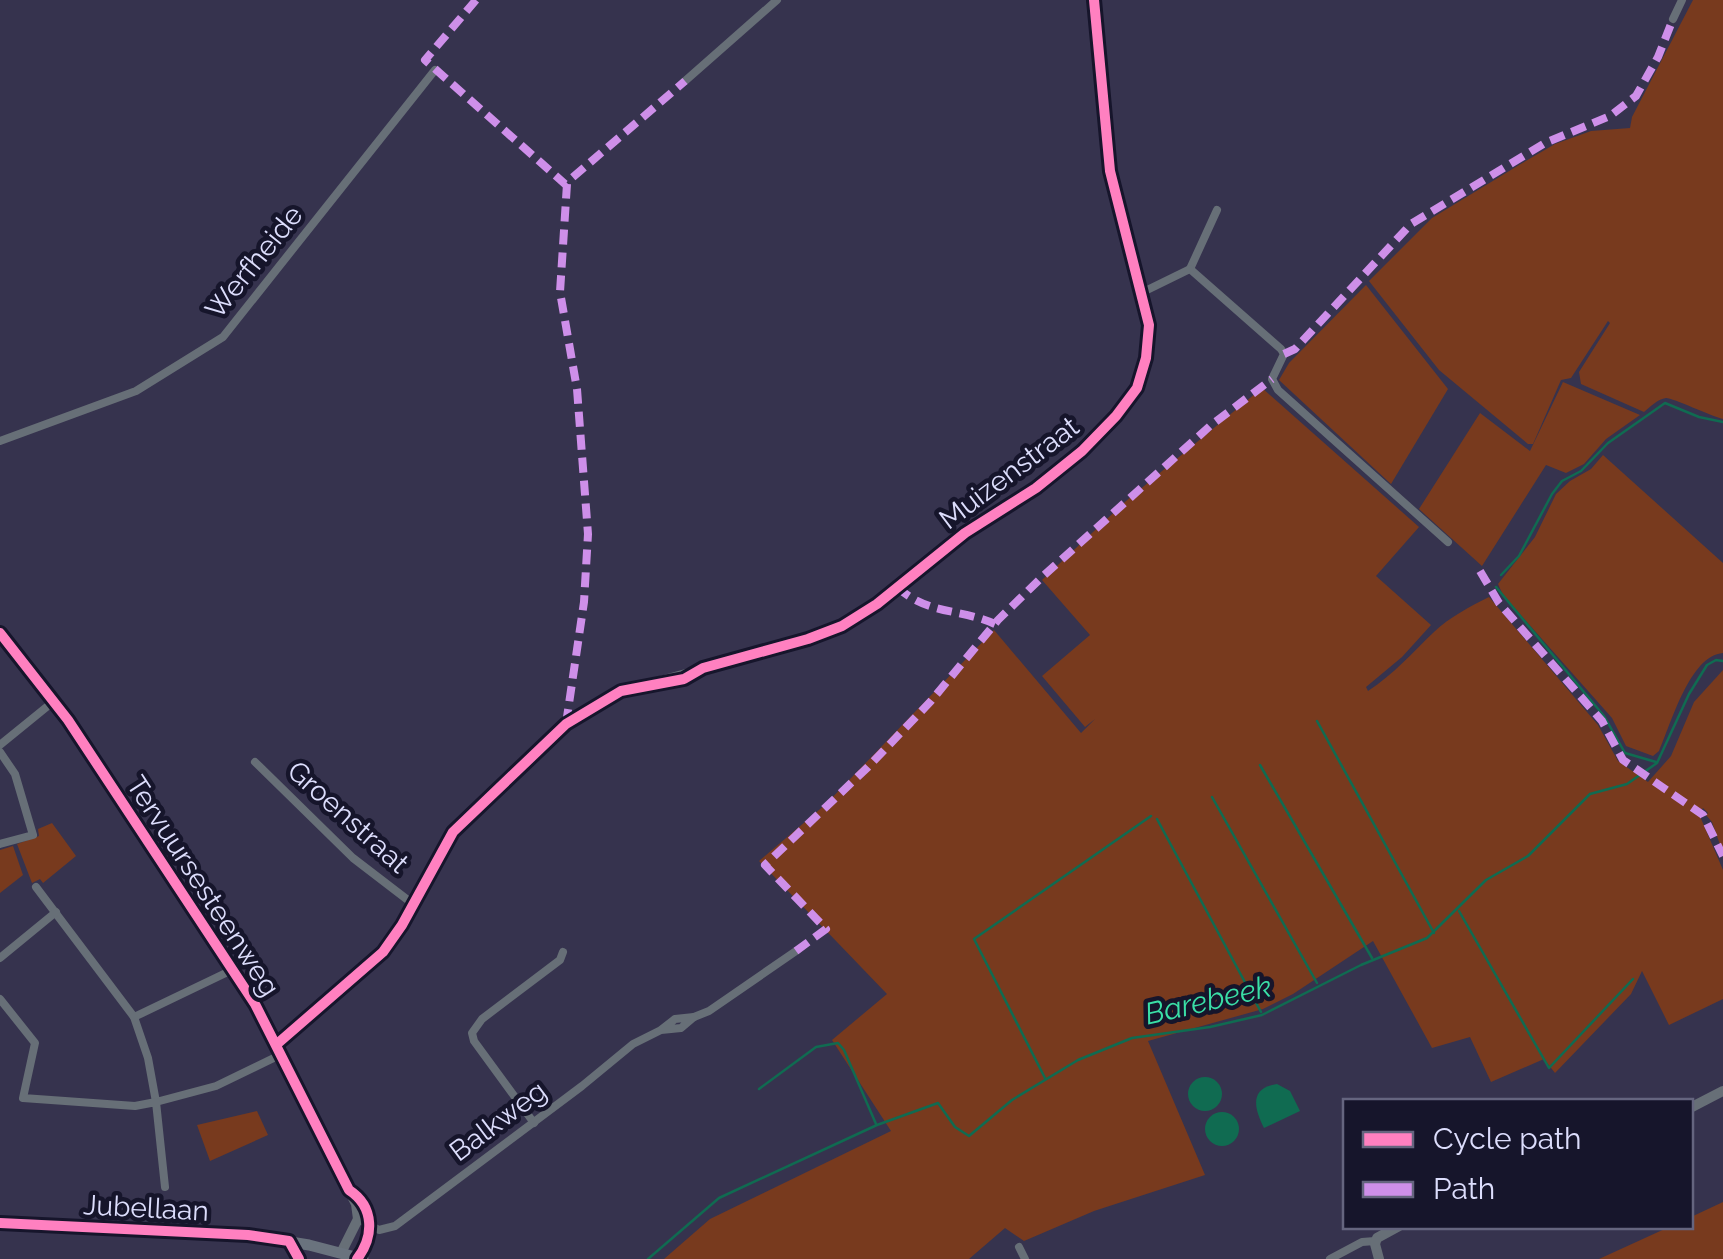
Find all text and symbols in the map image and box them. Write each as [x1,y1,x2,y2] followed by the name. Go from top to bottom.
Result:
[198,199,310,325] street label: Werfheide
[933,410,1086,536] street label: Muizenstraat
[281,754,416,880] street label: Groenstraat
[120,770,286,1002] street label: Tervuursesteenweg
[1141,968,1275,1032] water label: Barebeek
[443,1074,553,1168] street label: Balkweg
[1343,1099,1693,1229] legend
[1433,1121,1581,1156] text: Cycle path
[1433,1171,1495,1206] text: Path
[82,1188,210,1228] street label: Jubellaan

